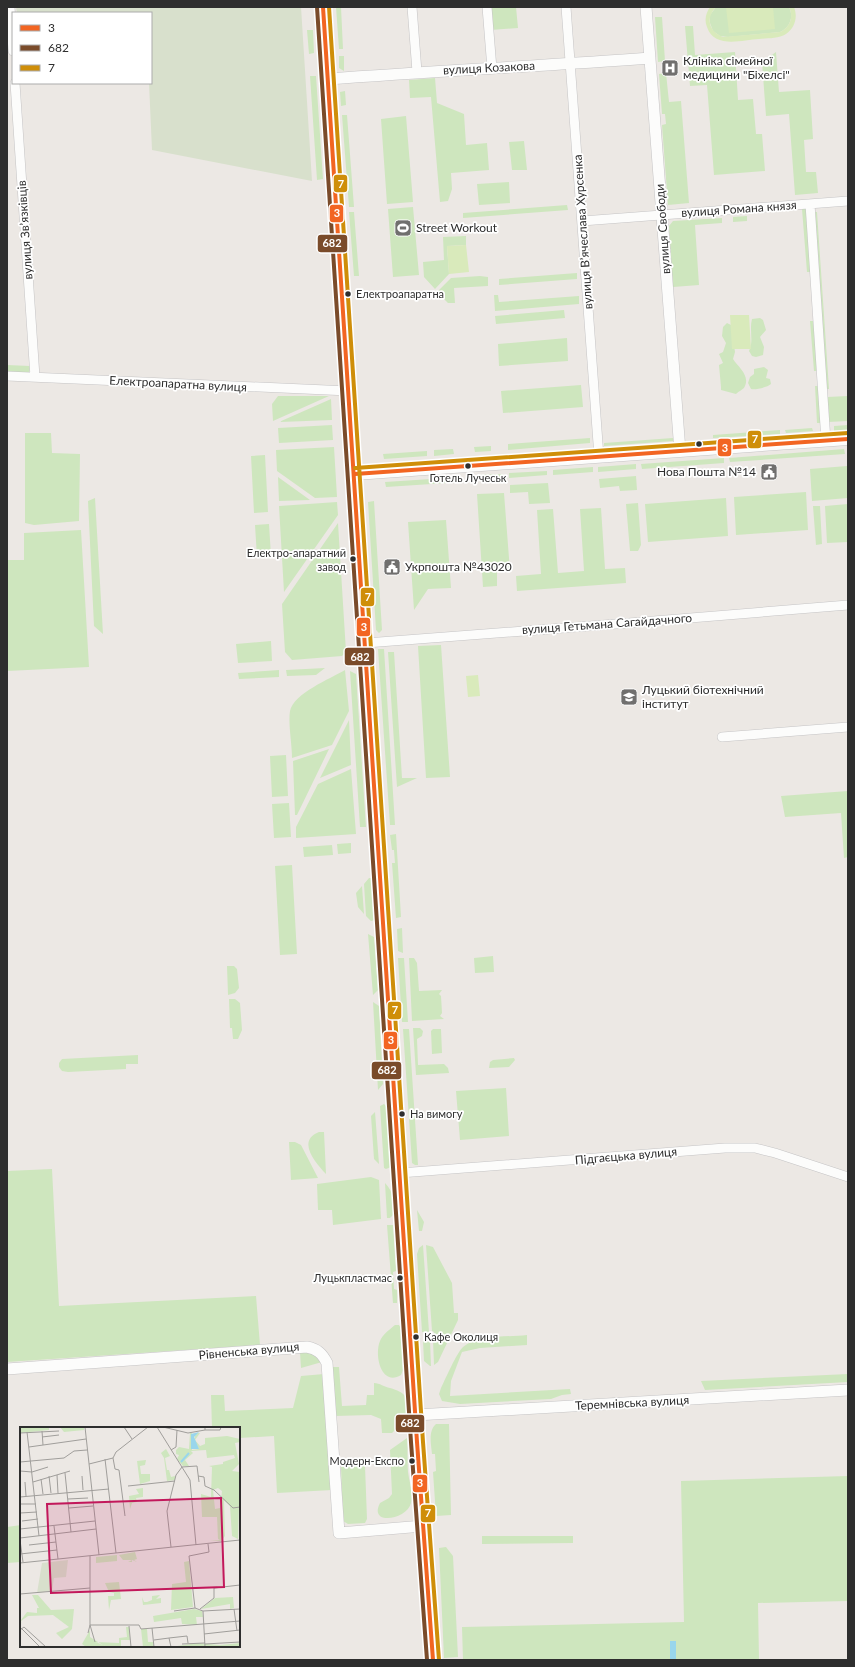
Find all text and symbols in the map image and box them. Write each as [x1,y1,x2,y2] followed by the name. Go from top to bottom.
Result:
[12,12,152,84] legend
[48,20,55,35] text: 3
[48,40,69,55] text: 682
[683,53,790,82] place label: Клініка сімейної медицини "Біхелсі"
[443,58,535,77] street label: вулиця Козакова
[660,58,680,78] hospital icon: Клініка сімейної медицини "Біхелсі"
[48,60,55,75] text: 7
[570,154,595,310] street label: вулиця Вʼячеслава Хурсенка
[333,174,348,193] line badge: 7
[338,177,344,190] text: 7
[14,180,35,280] street label: вулиця Звʼязківців
[652,183,673,275] street label: вулиця Свободи
[681,197,797,220] street label: вулиця Романа князя
[329,204,344,223] line badge: 3
[334,206,340,219] text: 3
[393,218,413,238] sports icon: Street Workout
[416,220,498,235] place label: Street Workout
[317,234,348,253] line badge: 682
[322,236,342,249] text: 682
[356,287,444,300] place label: Електроапаратна
[343,289,353,299] marker: Електроапаратна
[109,372,247,395] street label: Електроапаратна вулиця
[747,430,762,449] line badge: 7
[752,432,758,445] text: 7
[717,438,732,457] line badge: 3
[694,439,704,449] unlabelled marker
[722,441,728,454] text: 3
[463,461,473,471] marker: Готель Лучеськ
[759,462,779,482] public building icon: Нова Пошта №14
[657,464,756,479] place label: Нова Пошта №14
[430,471,507,484] place label: Готель Лучеськ
[247,546,346,573] place label: Електро-апаратний завод
[348,554,358,564] marker: Електро-апаратний завод
[382,557,402,577] public building icon: Укрпошта №43020
[405,559,512,574] place label: Укрпошта №43020
[360,587,375,607] line badge: 7
[365,590,371,603] text: 7
[521,610,693,637] street label: вулиця Гетьмана Сагайдачного
[356,617,371,637] line badge: 3
[361,620,367,633] text: 3
[344,647,375,666] line badge: 682
[350,650,370,663] text: 682
[641,682,764,711] place label: Луцький біотехнічний інститут
[619,687,639,707] school or university icon: Луцький біотехнічний інститут
[387,1001,402,1020] line badge: 7
[392,1003,398,1016] text: 7
[383,1031,398,1050] line badge: 3
[388,1033,394,1046] text: 3
[371,1061,402,1080] line badge: 682
[377,1063,397,1076] text: 682
[410,1107,463,1120] place label: На вимогу
[397,1109,407,1119] marker: На вимогу
[574,1144,678,1167] street label: Підгаєцька вулиця
[312,1271,392,1284] place label: Луцькпластмас
[395,1273,405,1283] marker: Луцькпластмас
[424,1330,498,1343] place label: Кафе Околиця
[411,1332,421,1342] marker: Кафе Околиця
[198,1339,300,1362] street label: Рівненська вулиця
[574,1392,690,1413] street label: Теремнівська вулиця
[395,1414,425,1433] line badge: 682
[400,1416,420,1429] text: 682
[20,1427,240,1647] inset map
[330,1454,404,1467] place label: Модерн-Експо
[407,1456,417,1466] marker: Модерн-Експо
[412,1474,428,1493] line badge: 3
[417,1476,423,1489] text: 3
[420,1504,436,1523] line badge: 7
[425,1506,431,1519] text: 7

